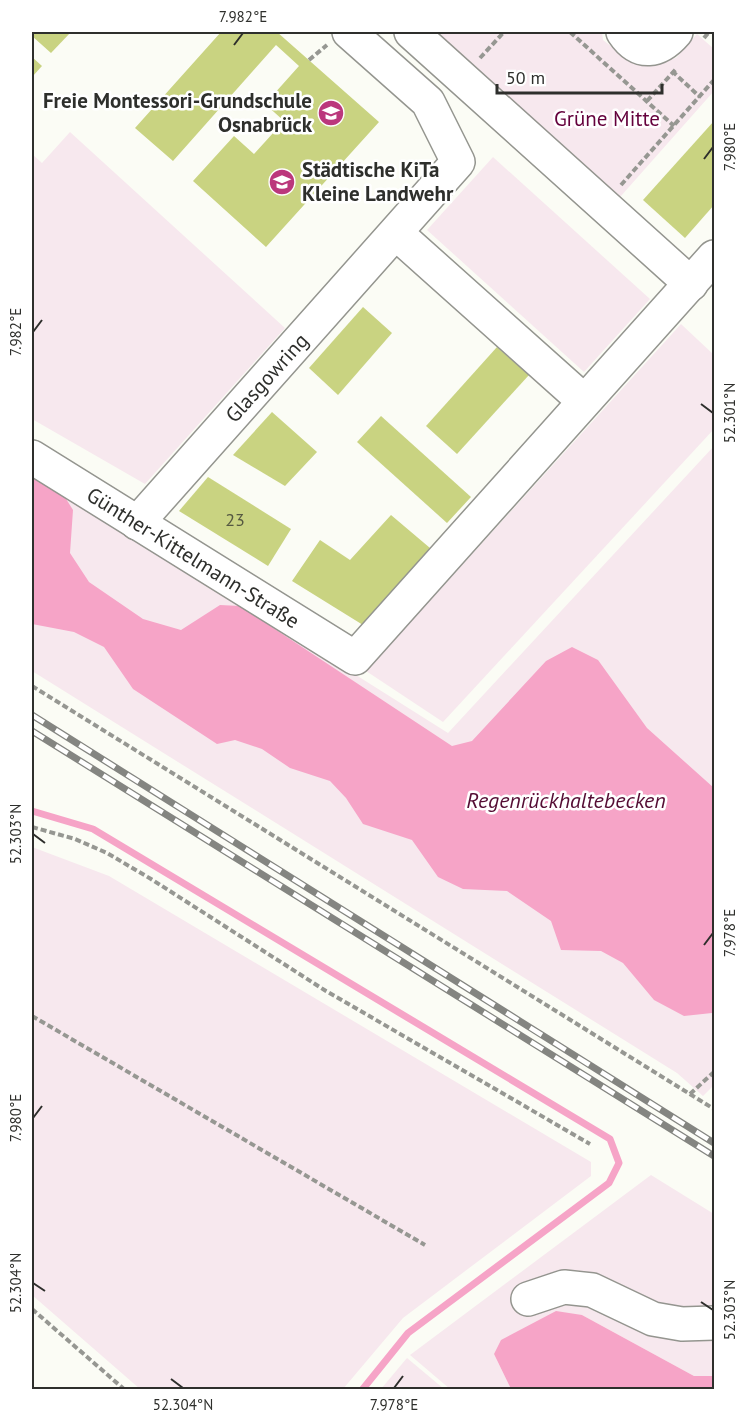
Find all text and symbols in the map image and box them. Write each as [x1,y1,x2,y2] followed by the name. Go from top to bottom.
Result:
[219,7,267,26] text: 7.982°E
[497,57,662,95] scale bar
[506,66,545,89] text: 50 m
[43,87,313,138] place label: Freie Montessori-Grundschule Osnabrück
[316,98,346,128] school or university icon: Freie Montessori-Grundschule Osnabrück
[554,105,660,132] park label: Grüne Mitte
[720,123,739,171] text: 7.980°E
[302,156,454,207] place label: Städtische KiTa Kleine Landwehr
[267,167,297,197] school or university icon: Städtische KiTa Kleine Landwehr
[6,308,25,356] text: 7.982°E
[219,327,314,428] street label: Glasgowring
[720,383,739,443] text: 52.301°N
[82,481,305,634] street label: Günther-Kittelmann-Straße
[225,508,245,531] house number: 23
[466,786,666,814] water label: Regenrückhaltebecken
[6,804,25,864] text: 52.303°N
[720,909,739,957] text: 7.978°E
[6,1094,25,1142] text: 7.980°E
[6,1253,25,1313] text: 52.304°N
[720,1280,739,1340] text: 52.303°N
[153,1395,213,1414] text: 52.304°N
[370,1395,418,1414] text: 7.978°E

